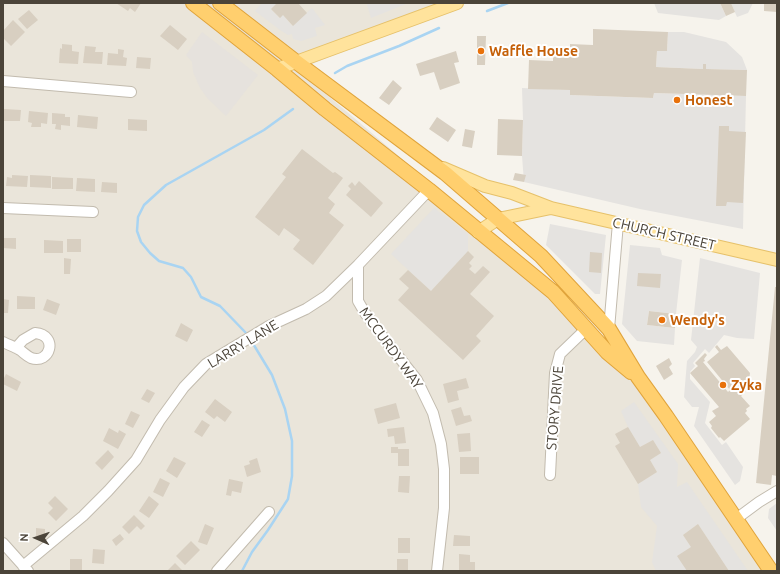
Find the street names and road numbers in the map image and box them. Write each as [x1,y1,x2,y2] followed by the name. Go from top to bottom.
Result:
[611,214,717,254] street label: CHURCH STREET
[356,304,426,392] street label: MCCURDY WAY
[205,316,281,372] street label: LARRY LANE
[543,365,567,451] street label: STORY DRIVE

